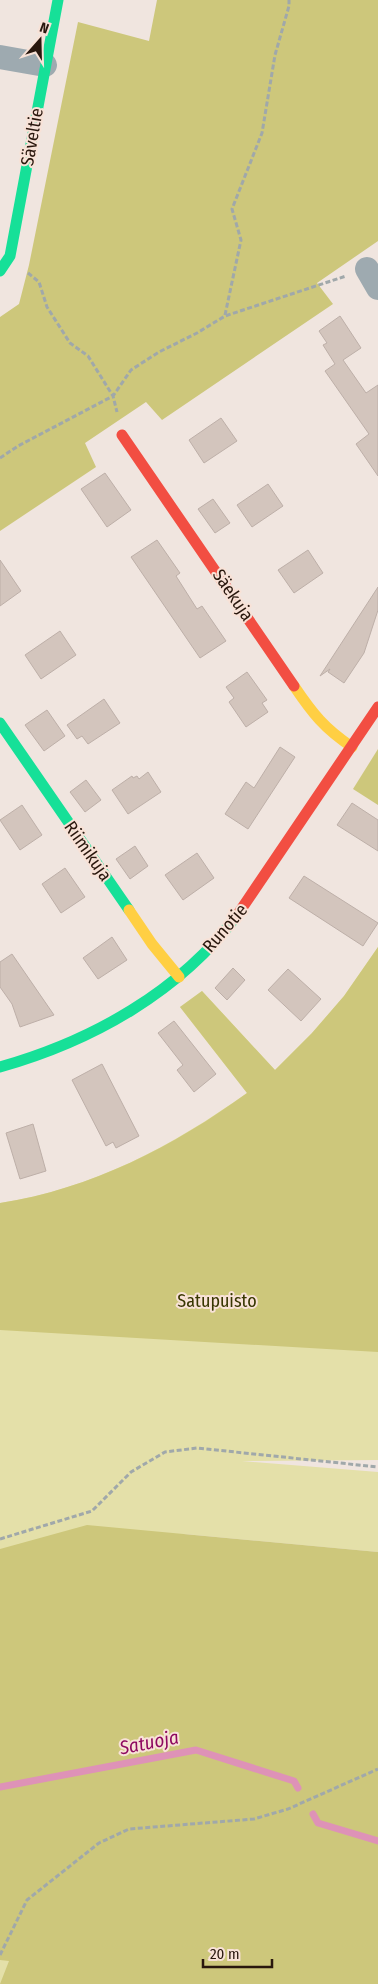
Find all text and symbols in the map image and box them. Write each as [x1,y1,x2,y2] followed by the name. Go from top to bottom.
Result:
[15,15,65,65] north arrow
[37,19,51,38] text: N
[16,106,48,168] street label: Säveltie
[208,565,258,625] street label: Säekuja
[59,817,117,885] street label: Riimikuja
[198,899,252,957] street label: Runotie
[177,1290,257,1312] park label: Satupuisto
[117,1725,181,1760] water label: Satuoja
[203,1936,272,1968] scale bar
[210,1945,240,1963] text: 20 m

